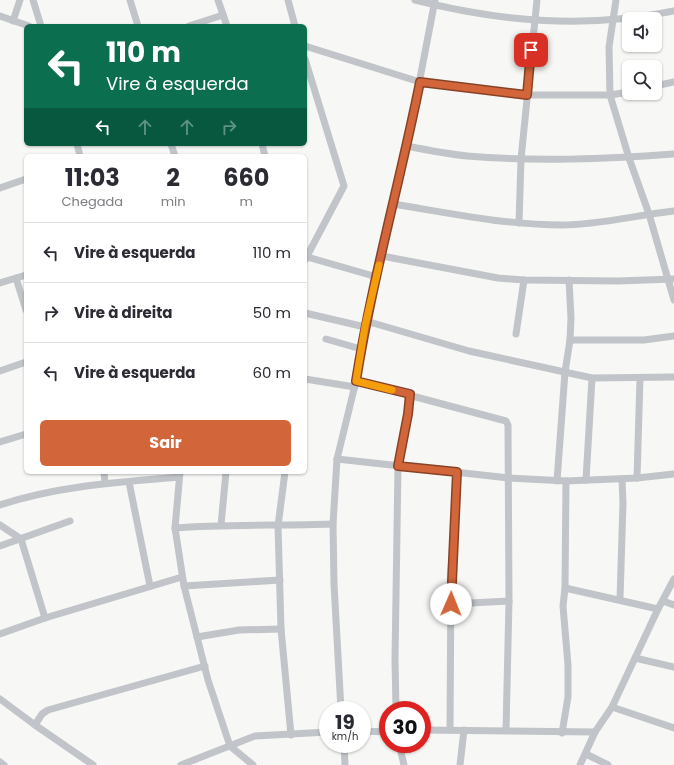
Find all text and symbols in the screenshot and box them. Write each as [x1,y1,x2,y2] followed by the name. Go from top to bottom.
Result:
[622,12,662,100] map controls
[622,12,662,52] button: sound
[106,33,181,72] text: 110 m
[514,33,548,67] pin
[520,39,542,61] icon: arrive
[40,40,92,92] icon: left
[622,60,662,100] button: search
[106,71,249,96] text: Vire à esquerda
[92,116,114,138] icon: left
[134,116,156,138] icon: ahead
[176,116,198,138] icon: ahead
[218,116,240,138] icon: right
[65,161,120,194] text: 11:03
[166,161,180,194] text: 2
[223,161,269,194] text: 660
[62,192,123,211] text: Chegada
[161,192,186,211] text: min
[240,192,253,211] text: m
[40,242,62,264] icon: left
[74,242,196,263] text: Vire à esquerda
[253,242,291,263] text: 110 m
[40,302,62,324] icon: right
[74,302,173,323] text: Vire à direita
[253,302,291,323] text: 50 m
[40,362,62,384] icon: left
[74,362,196,383] text: Vire à esquerda
[253,362,291,383] text: 60 m
[40,420,291,466] button: Sair
[430,583,472,625] position arrow
[379,701,431,753] speed limit sign: 30
[335,708,355,736] text: 19
[332,729,358,744] text: km/h

